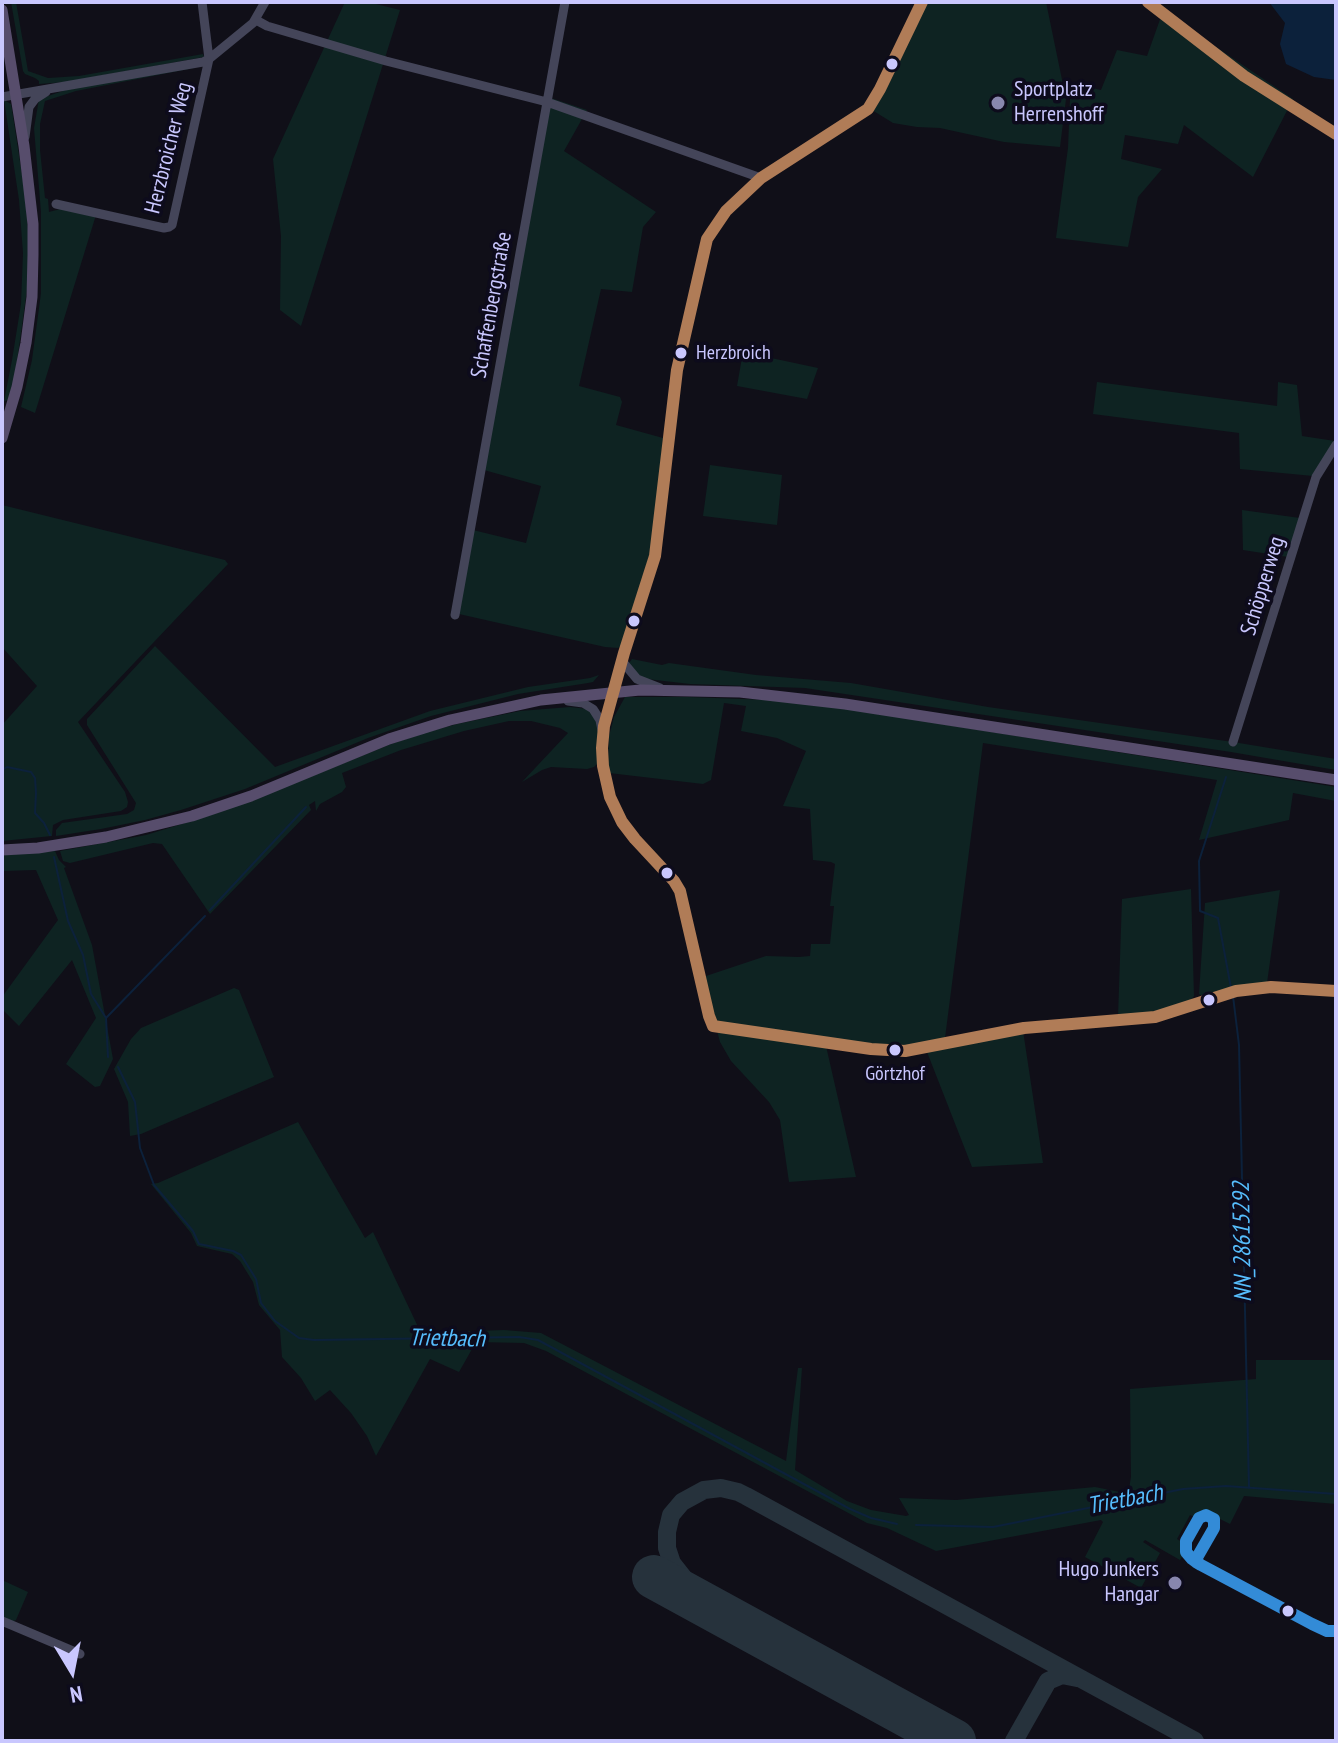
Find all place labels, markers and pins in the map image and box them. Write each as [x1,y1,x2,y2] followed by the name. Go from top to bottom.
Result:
[884,56,900,72] unlabelled marker
[1014,77,1103,128] place label: Sportplatz Herrenshoff
[989,94,1007,112] marker: Sportplatz Herrenshoff
[696,341,771,365] place label: Herzbroich
[673,345,689,361] marker: Herzbroich
[626,613,642,629] unlabelled marker
[659,865,675,881] unlabelled marker
[1201,992,1217,1008] unlabelled marker
[887,1042,903,1058] marker: Görtzhof
[865,1062,925,1086] place label: Görtzhof
[1059,1557,1159,1608] place label: Hugo Junkers Hangar
[1166,1574,1184,1592] marker: Hugo Junkers Hangar
[1280,1603,1296,1619] unlabelled marker

